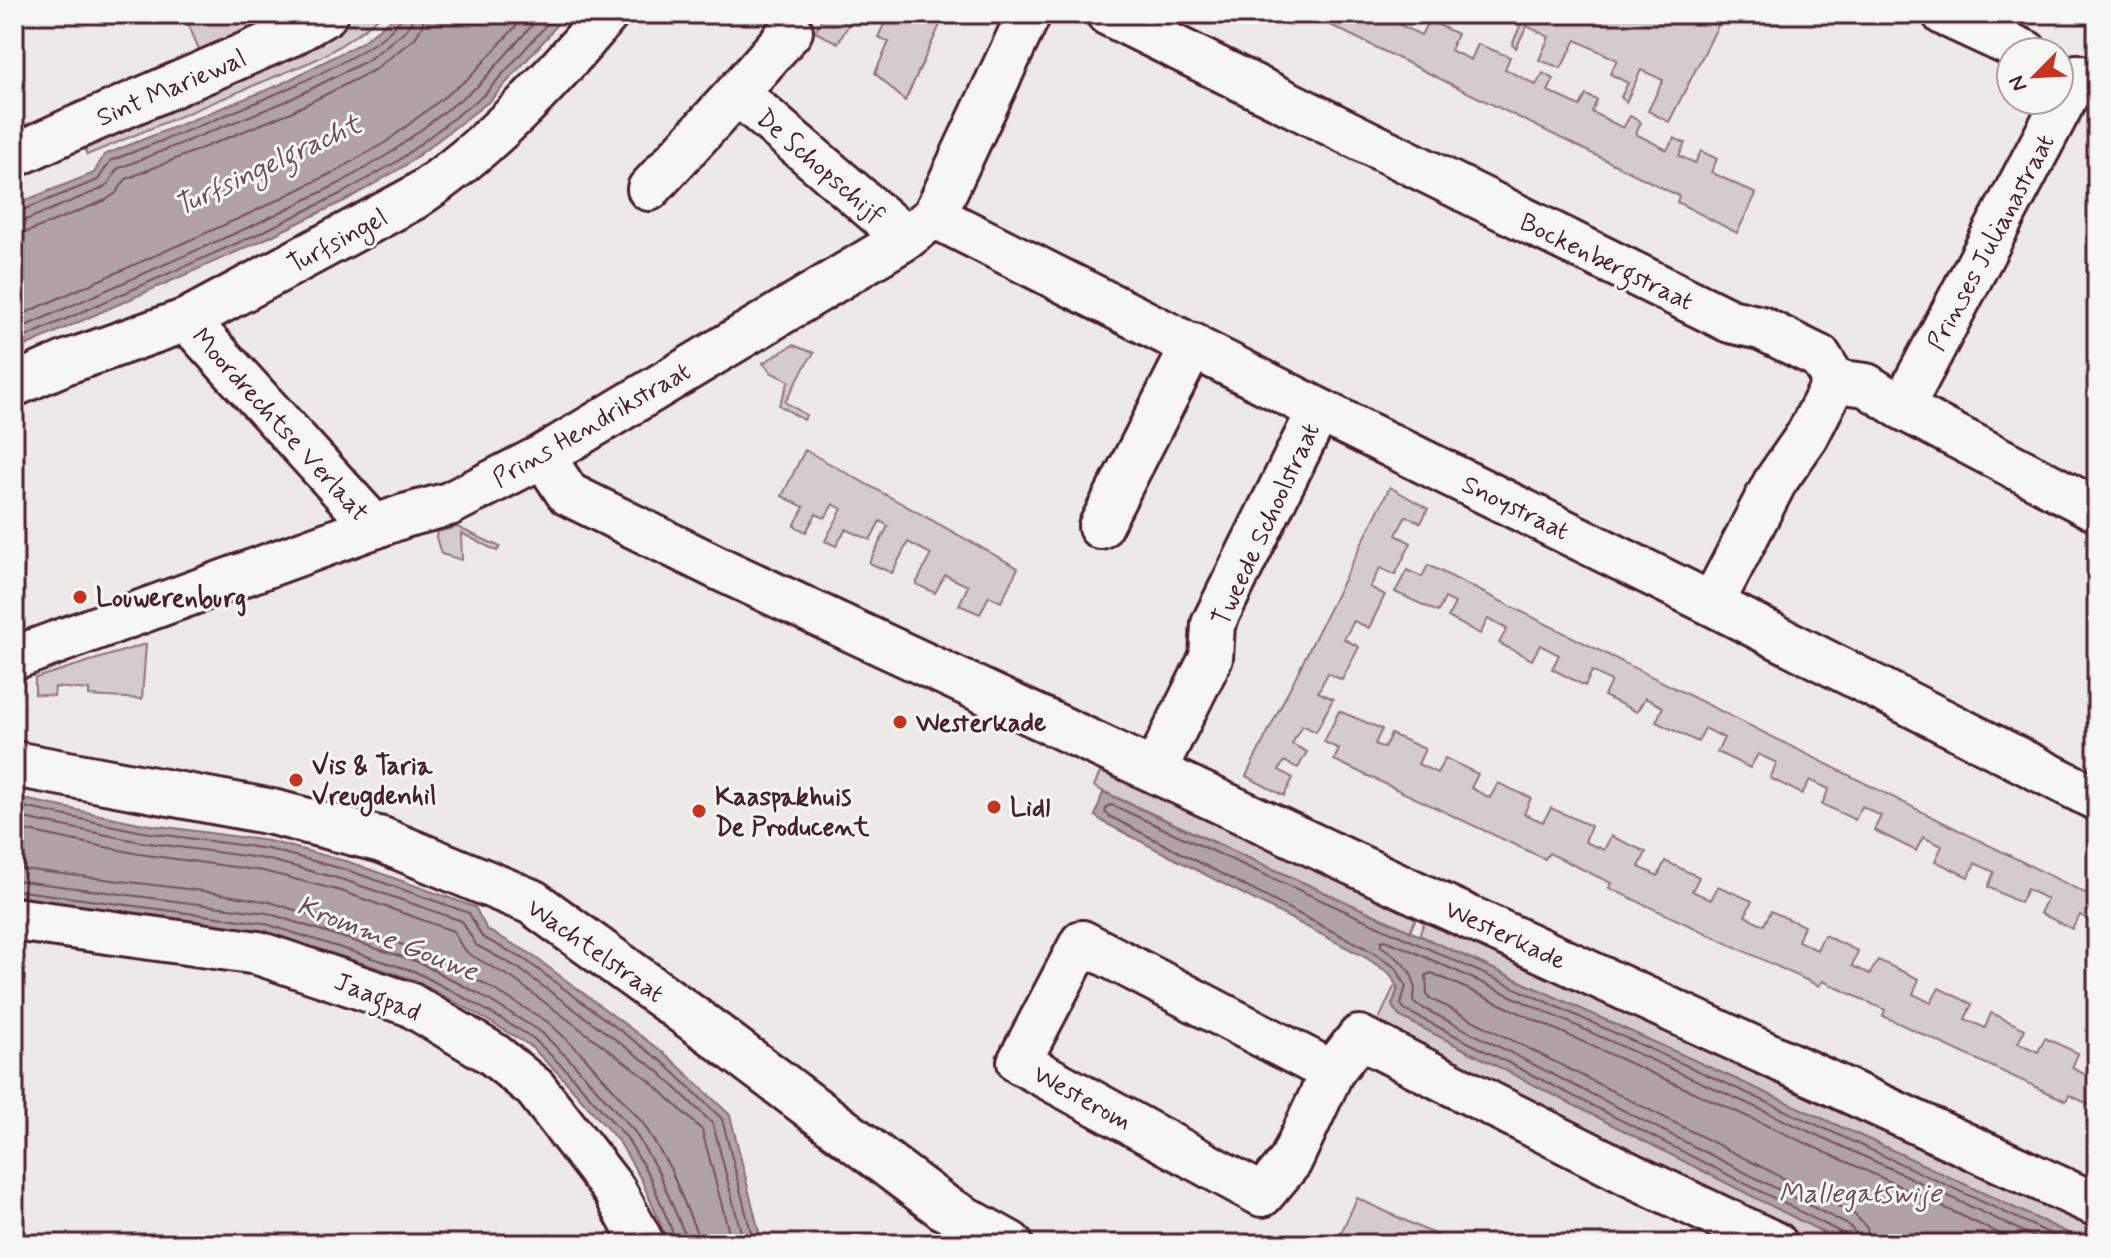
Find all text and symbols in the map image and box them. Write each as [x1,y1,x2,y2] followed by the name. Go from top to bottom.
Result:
[1995,36,2075,116] north arrow
[92,42,252,136] street label: Sint Mariewal
[2003,71,2034,96] text: N
[748,102,891,233] street label: De Schopschijf
[169,106,370,228] water label: Turfsingelgracht
[1920,129,2063,357] street label: Prinses Julianastraat
[282,201,395,284] street label: Turfsingel
[1512,206,1699,322] street label: Bockenbergstraat
[183,321,376,530] street label: Moordrechtse Verlaat
[487,355,697,496] street label: Prins Hendrikstraat
[1205,418,1329,632] street label: Tweede Schoolstraat
[1456,468,1574,549] street label: Snoystraat
[96,582,246,617] place label: Louwerenburg
[71,588,89,606] marker: Louwerenburg
[915,707,1046,741] place label: Westerkade
[891,713,909,731] marker: Westerkade
[312,750,436,817] place label: Vis & Taria Vreugdenhil
[287,771,305,789] marker: Vis & Taria Vreugdenhil
[715,781,870,845] place label: Kaaspakhuis De Producent
[1010,792,1050,826] place label: Lidl
[985,798,1003,816] marker: Lidl
[690,802,708,820] marker: Kaaspakhuis De Producent
[291,888,484,991] water label: Kromme Gouwe
[520,892,670,1011] street label: Wachtelstraat
[1439,893,1571,979] street label: Westerkade
[328,965,425,1033] street label: Jaagpad
[1027,1058,1137,1140] street label: Westerom
[1779,1176,1943,1213] water label: Mallegatswije

